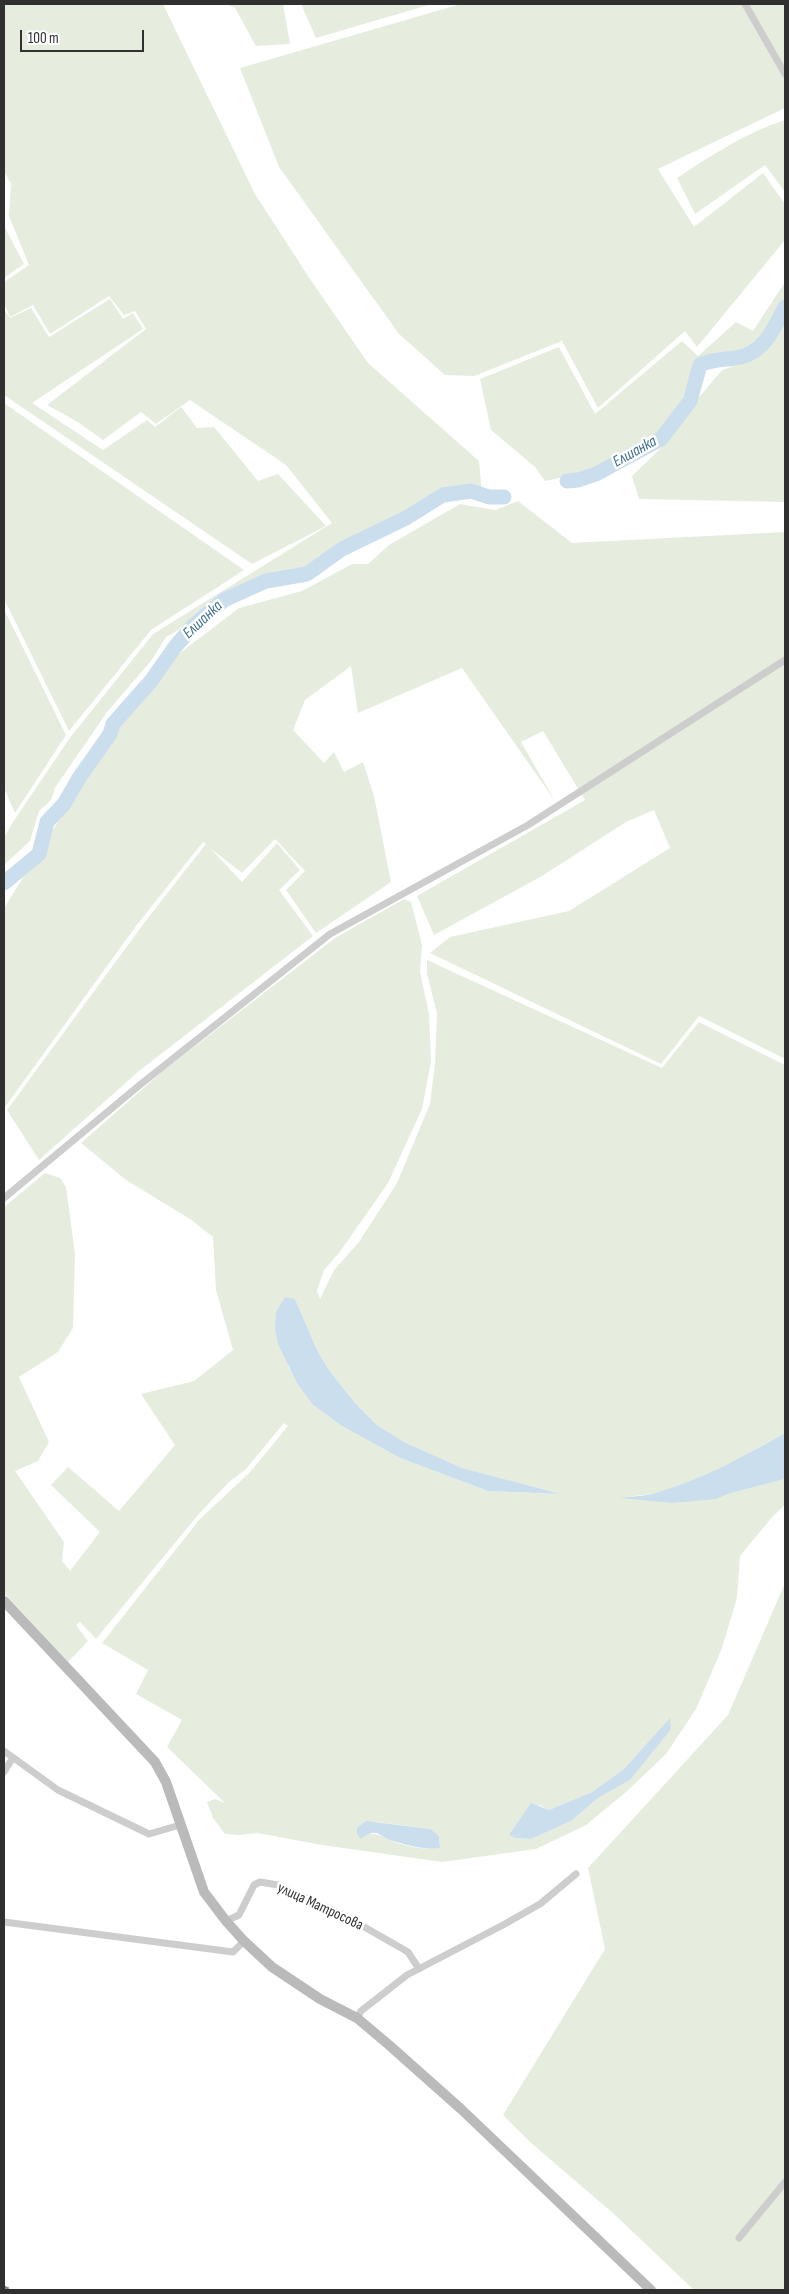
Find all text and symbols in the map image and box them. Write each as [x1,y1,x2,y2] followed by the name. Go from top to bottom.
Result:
[22,20,146,52] scale bar
[28,29,59,48] text: 100 m
[610,432,660,472] water label: Елшанка
[179,597,227,643] water label: Елшанка
[274,1879,366,1935] street label: улица Матросова

